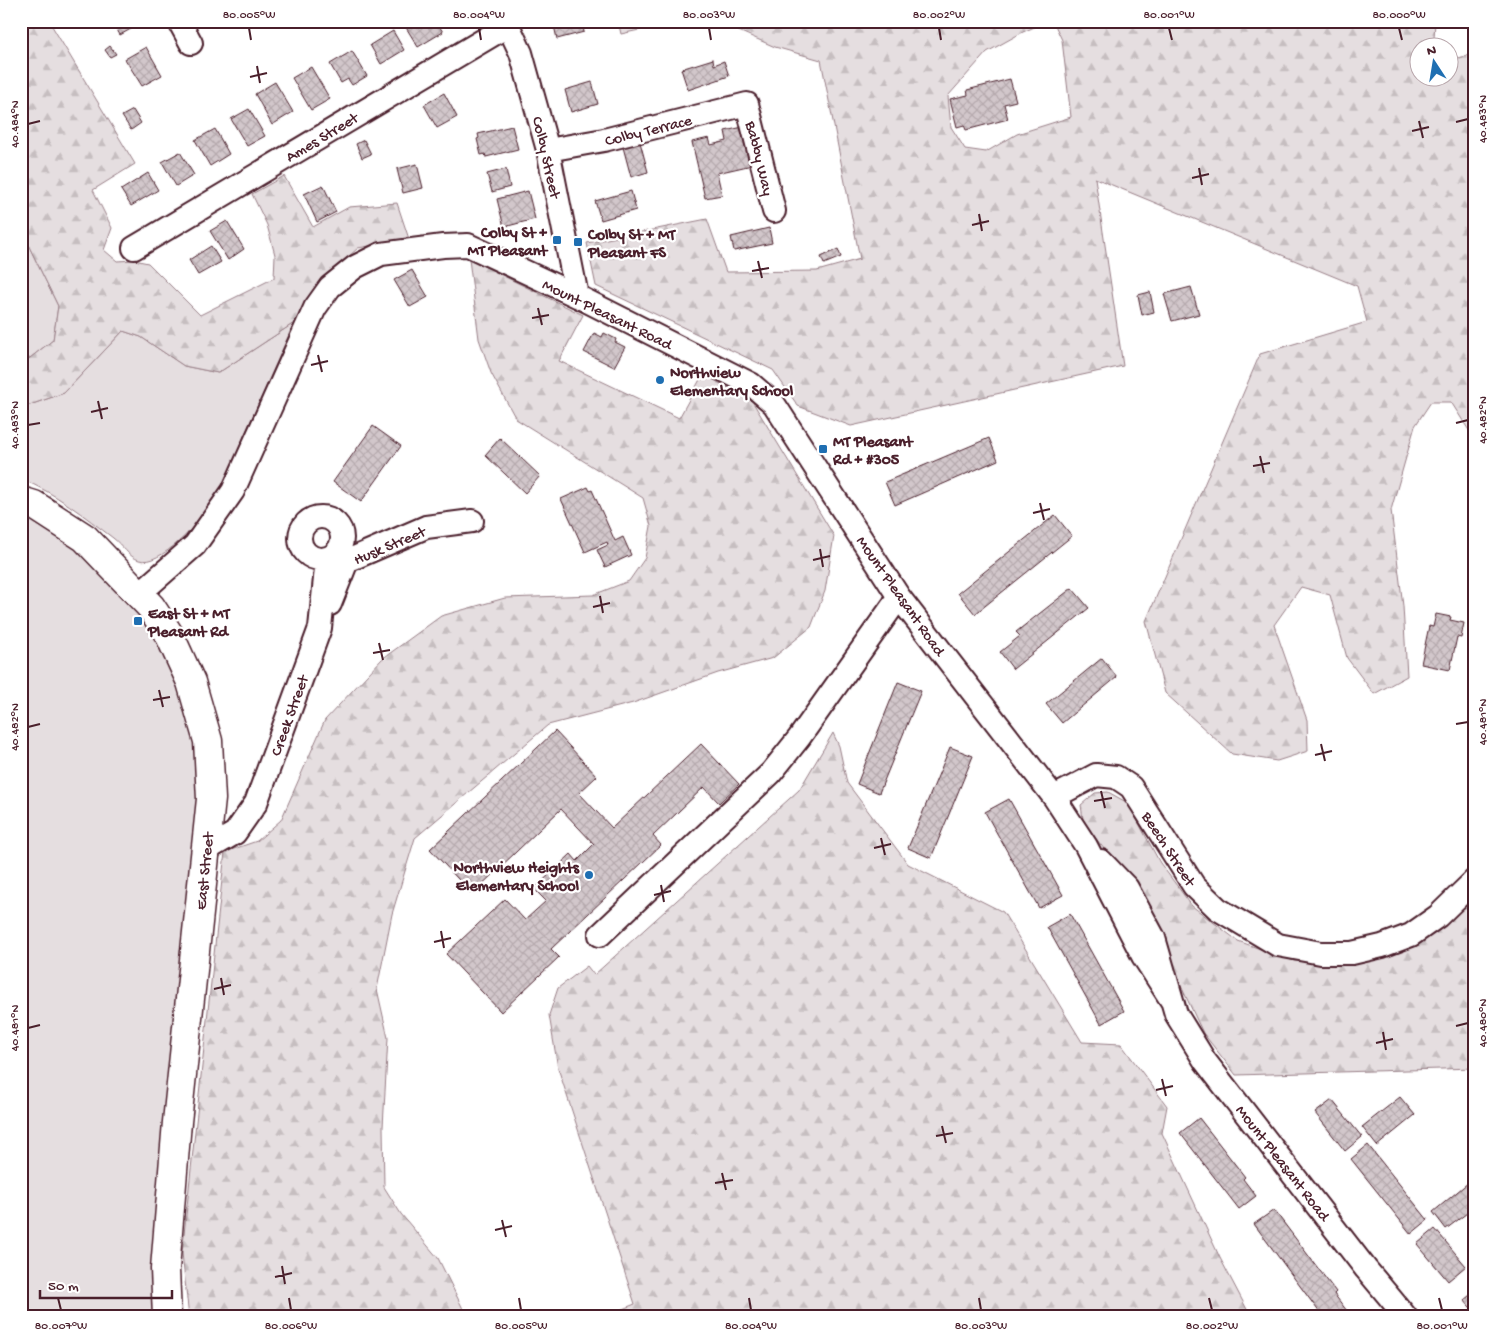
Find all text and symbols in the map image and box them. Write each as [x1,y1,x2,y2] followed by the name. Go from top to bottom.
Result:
[223,9,275,23] text: 80.005°W
[453,9,505,23] text: 80.004°W
[683,9,735,23] text: 80.003°W
[913,9,965,23] text: 80.002°W
[1143,9,1195,23] text: 80.001°W
[1372,9,1426,23] text: 80.000°W
[1408,38,1458,88] north arrow
[1426,42,1438,61] text: N
[1477,95,1491,143] text: 40.483°N
[9,100,23,148] text: 40.484°N
[283,109,364,168] street label: Ames Street
[603,112,695,152] street label: Colby Terrace
[526,115,564,202] street label: Colby Street
[739,119,776,198] street label: Babby Way
[468,225,548,262] place label: Colby St + MT Pleasant
[587,227,677,264] place label: Colby St + MT Pleasant FS
[551,234,563,246] marker: Colby St + MT Pleasant
[572,236,584,248] marker: Colby St + MT Pleasant FS
[539,276,676,357] street label: Mount Pleasant Road
[670,365,794,402] place label: Northview Elementary School
[654,374,666,386] marker: Northview Elementary School
[1477,396,1491,444] text: 40.482°N
[9,401,23,449] text: 40.483°N
[832,434,914,471] place label: MT Pleasant Rd + #305
[817,443,829,455] marker: MT Pleasant Rd + #305
[352,523,430,571] street label: Husk Street
[851,533,949,662] street label: Mount Pleasant Road
[147,606,231,643] place label: East St + MT Pleasant Rd
[132,615,144,627] marker: East St + MT Pleasant Rd
[268,672,315,759] street label: Creek Street
[1477,699,1491,745] text: 40.481°N
[9,703,23,751] text: 40.482°N
[1135,808,1199,892] street label: Beech Street
[193,830,220,911] street label: East Street
[454,860,580,897] place label: Northview Heights Elementary School
[583,869,595,881] marker: Northview Heights Elementary School
[1477,999,1491,1047] text: 40.480°N
[9,1005,23,1051] text: 40.481°N
[1230,1102,1333,1227] street label: Mount Pleasant Road
[40,1268,172,1300] scale bar
[48,1278,79,1296] text: 50 m
[35,1320,87,1334] text: 80.007°W
[265,1320,317,1334] text: 80.006°W
[495,1320,547,1334] text: 80.005°W
[725,1320,777,1334] text: 80.004°W
[955,1320,1007,1334] text: 80.003°W
[1186,1320,1238,1334] text: 80.002°W
[1416,1320,1468,1334] text: 80.001°W

